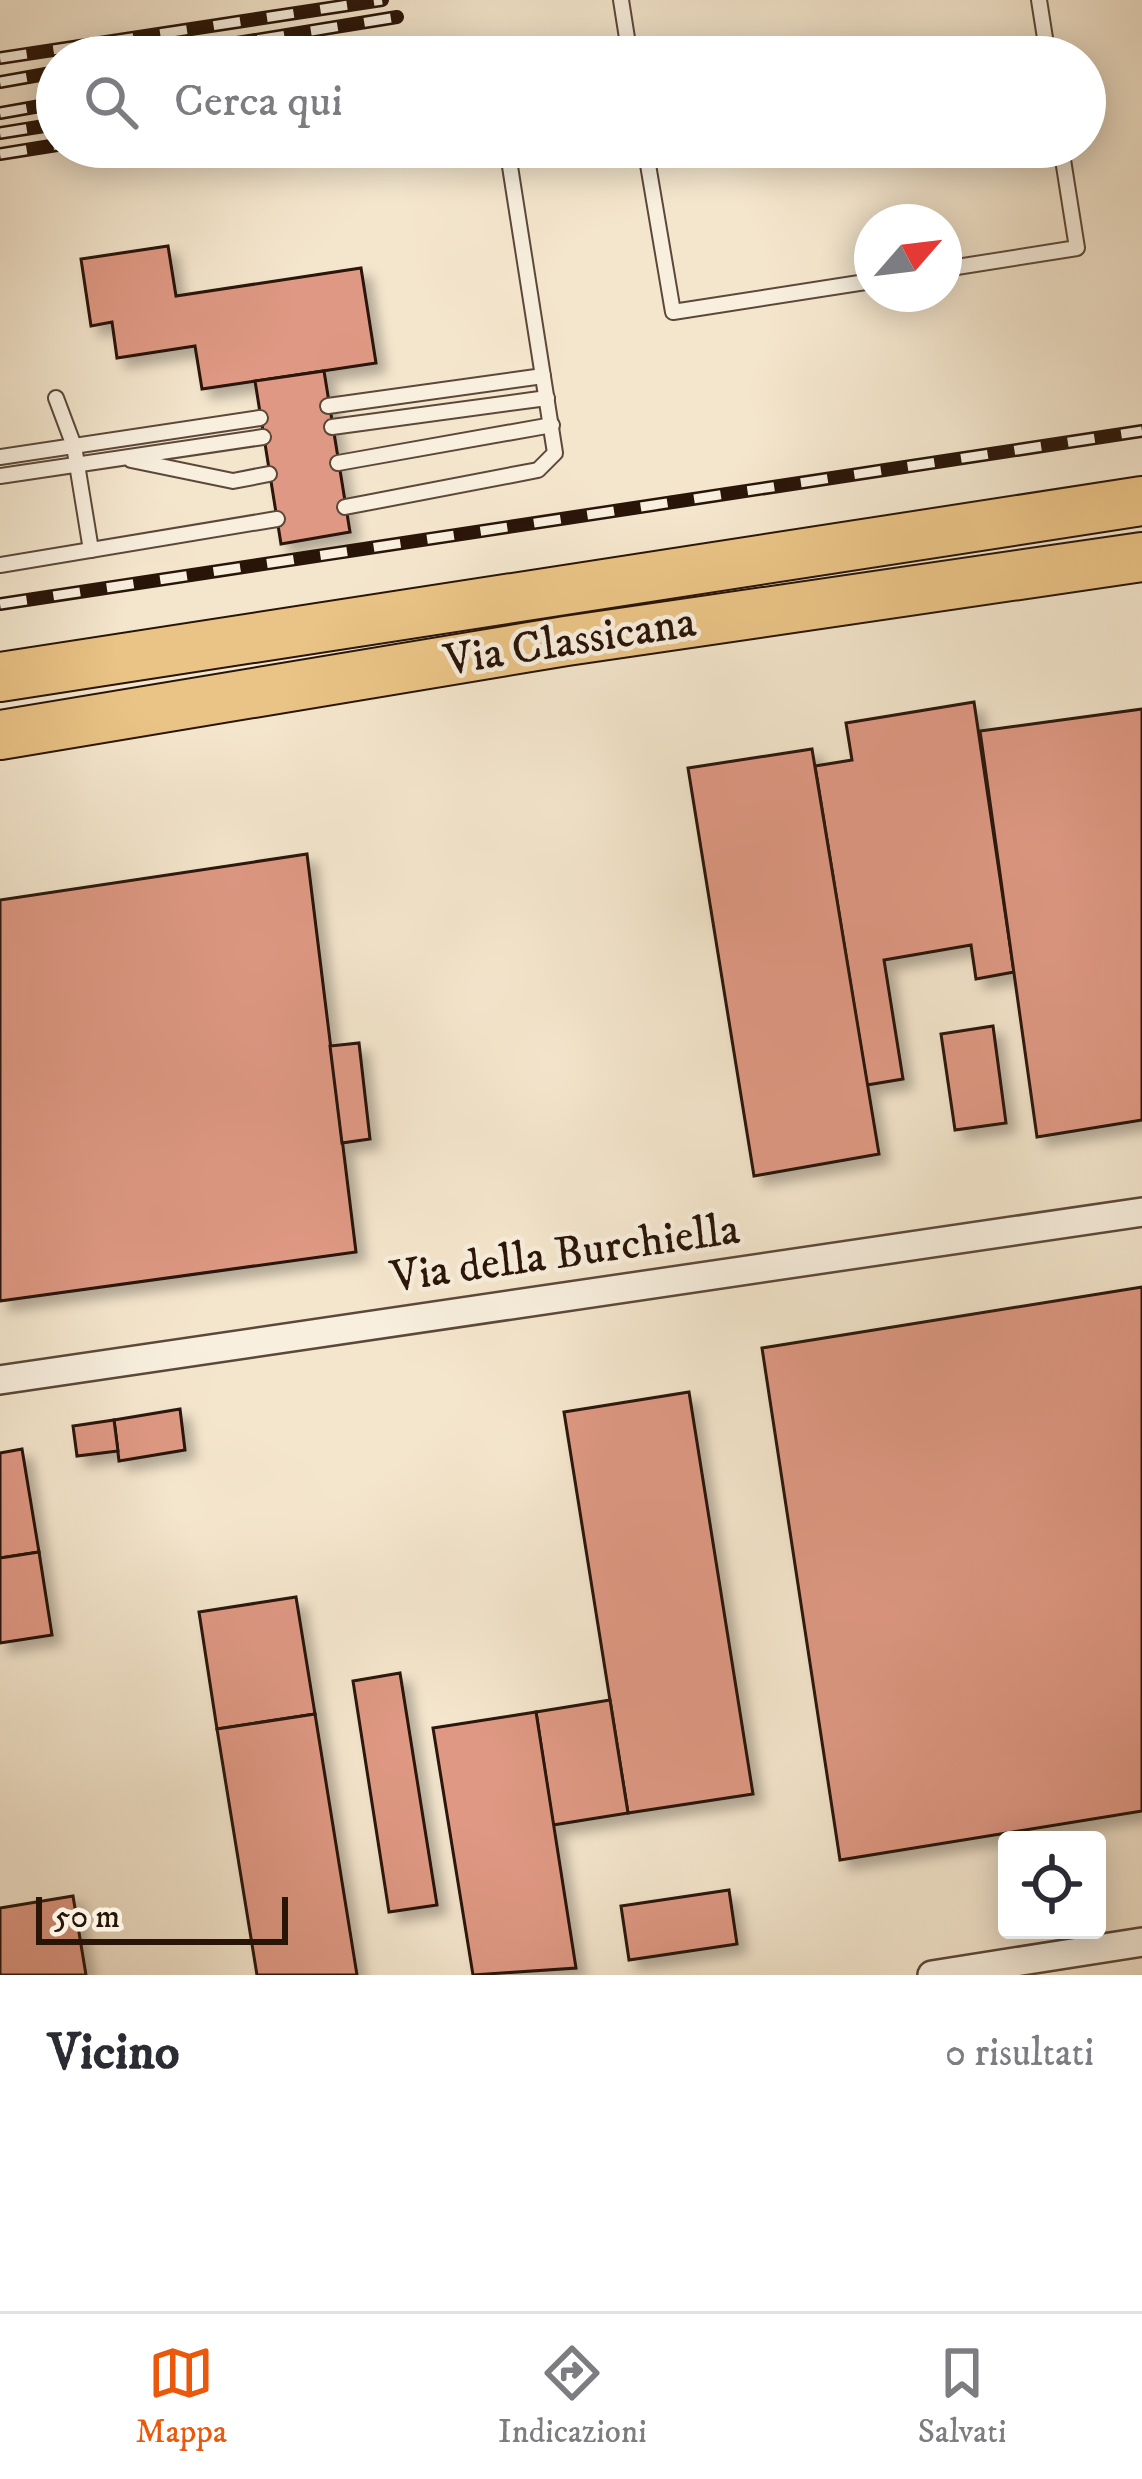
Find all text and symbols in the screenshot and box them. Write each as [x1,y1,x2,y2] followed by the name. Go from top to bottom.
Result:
[36,36,1106,168] search box
[78,69,144,135] icon: search
[174,74,343,130] text: Cerca qui
[854,204,962,312] north arrow
[439,594,700,690] street label: Via Classicana
[386,1202,743,1306] street label: Via della Burchiella
[998,1831,1106,1939] map controls
[998,1831,1106,1939] button: locate
[36,1891,288,1944] scale bar
[54,1897,120,1938] text: 50 m
[48,2021,179,2085] text: Vicino
[945,2029,1094,2078] text: 0 risultati
[136,2340,227,2453] tab: Mappa
[498,2340,647,2453] tab: Indicazioni
[918,2340,1006,2453] tab: Salvati

